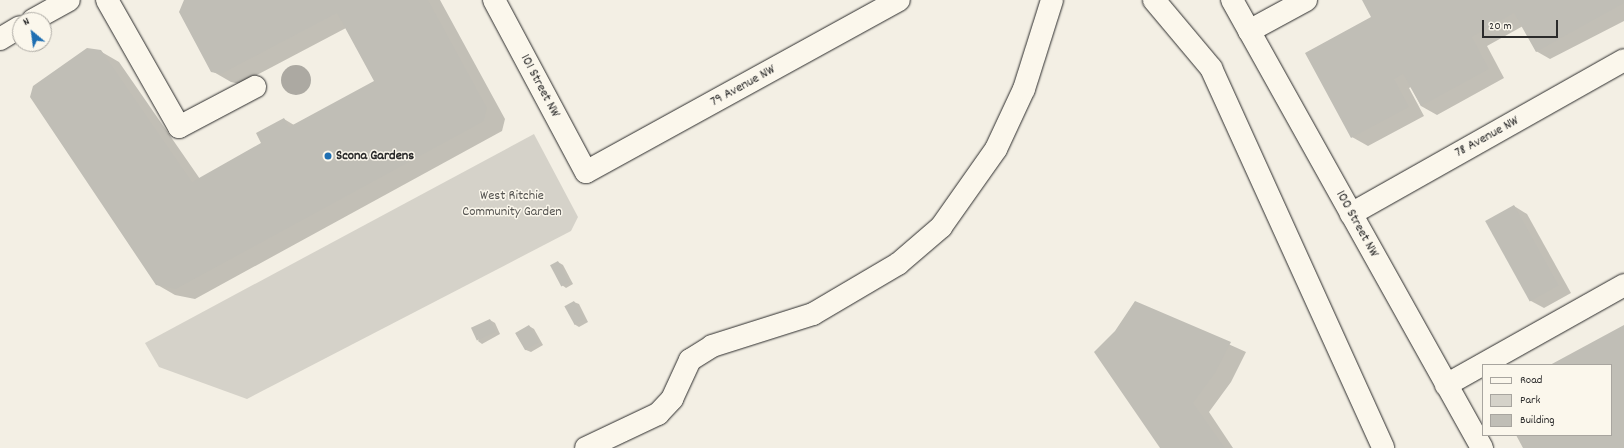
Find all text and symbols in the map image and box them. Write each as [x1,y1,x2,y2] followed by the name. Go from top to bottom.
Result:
[12,12,52,52] north arrow
[1484,12,1560,38] scale bar
[20,14,33,31] text: N
[1489,18,1512,35] text: 20 m
[516,52,564,120] street label: 101 Street NW
[708,61,778,111] street label: 79 Avenue NW
[1452,113,1522,161] street label: 78 Avenue NW
[336,148,414,164] place label: Scona Gardens
[323,151,333,161] marker: Scona Gardens
[462,188,562,220] park label: West Ritchie Community Garden
[1332,188,1382,260] street label: 100 Street NW
[1482,364,1612,436] legend
[1520,372,1542,389] text: Road
[1520,392,1540,409] text: Park
[1520,412,1555,429] text: Building

